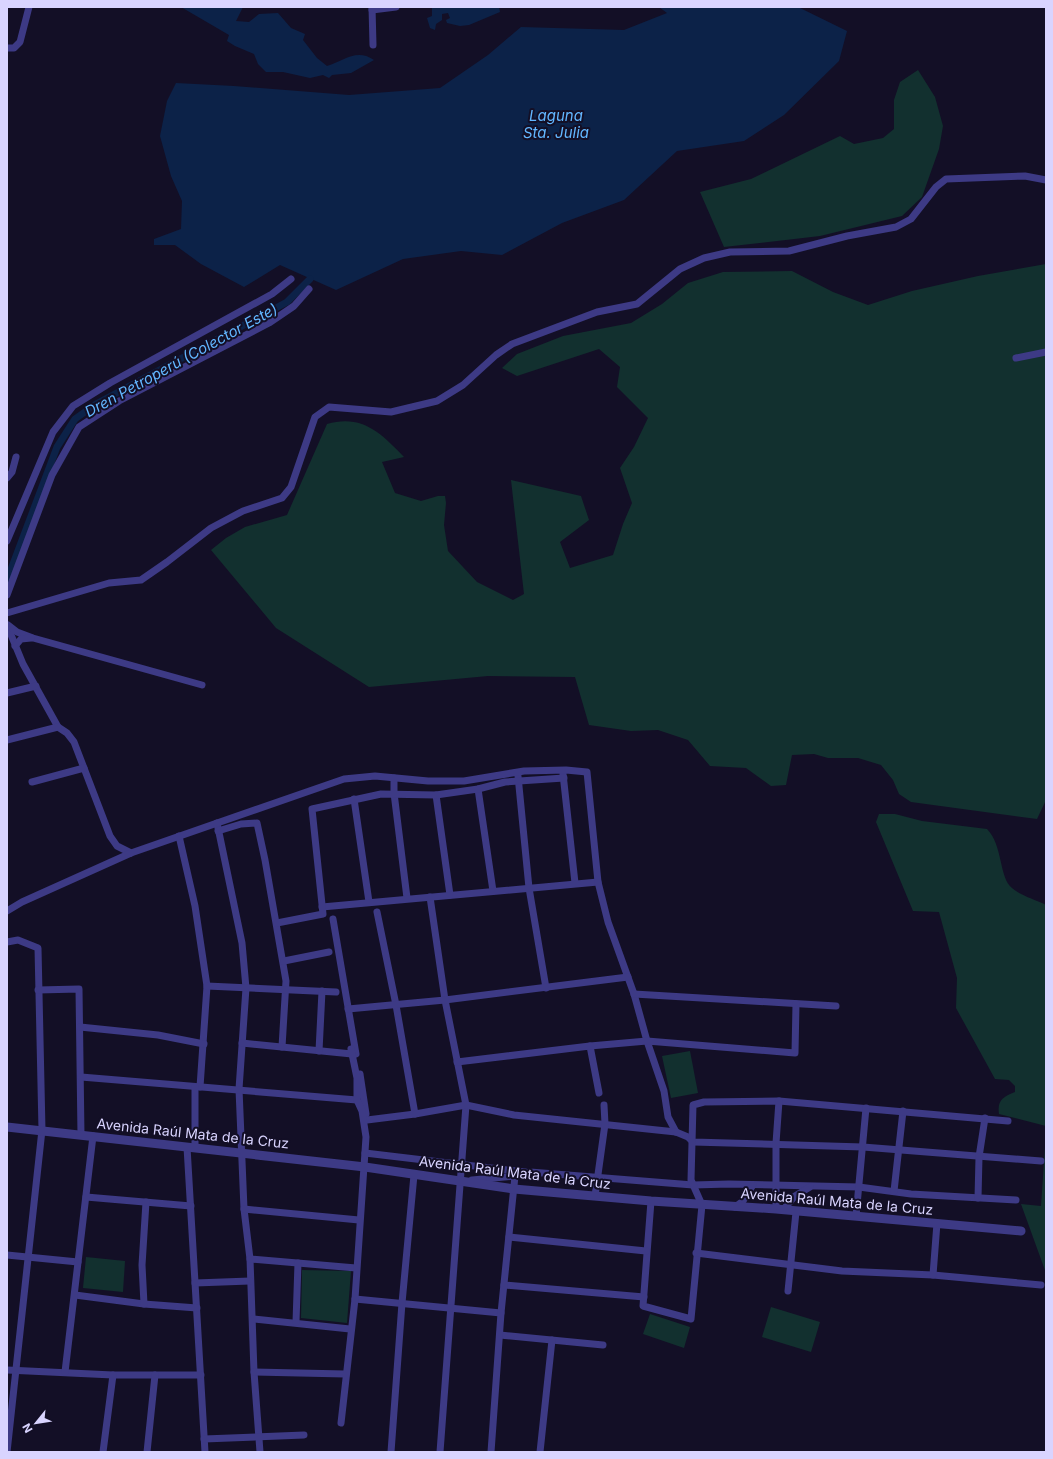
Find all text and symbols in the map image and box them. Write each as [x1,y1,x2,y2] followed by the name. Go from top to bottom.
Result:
[523,106,589,142] water label: Laguna Sta. Julia
[81,299,281,421] water label: Dren Petroperú (Colector Este)
[96,1114,290,1152] street label: Avenida Raúl Mata de la Cruz
[418,1152,612,1192] street label: Avenida Raúl Mata de la Cruz
[740,1184,934,1218] street label: Avenida Raúl Mata de la Cruz
[16,1403,56,1443] north arrow
[19,1421,35,1435] text: N

